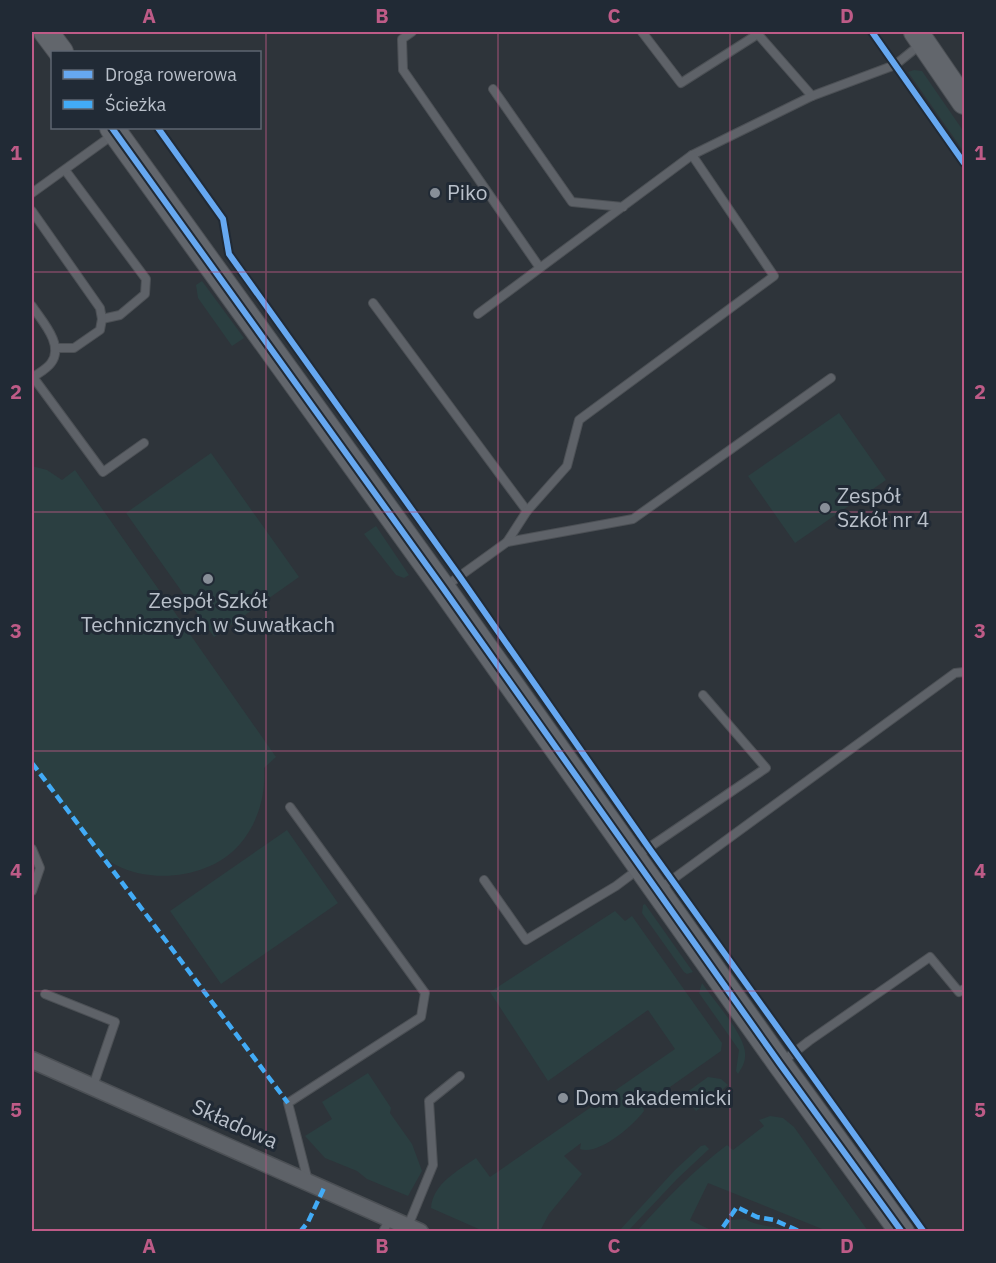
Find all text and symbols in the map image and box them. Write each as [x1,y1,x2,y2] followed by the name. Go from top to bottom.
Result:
[142,2,156,29] text: A
[375,2,389,29] text: B
[607,2,621,29] text: C
[840,2,854,29] text: D
[51,51,261,129] legend
[105,63,237,86] text: Droga rowerowa
[105,93,167,116] text: Ścieżka
[10,139,22,166] text: 1
[974,139,986,166] text: 1
[447,178,487,206] place label: Piko
[428,186,442,200] marker: Piko
[10,378,22,405] text: 2
[974,378,986,405] text: 2
[837,481,929,533] place label: Zespół Szkół nr 4
[818,501,832,515] marker: Zespół Szkół nr 4
[201,572,215,586] marker: Zespół Szkół Technicznych w Suwałkach
[81,586,335,638] place label: Zespół Szkół Technicznych w Suwałkach
[10,617,22,644] text: 3
[974,617,986,644] text: 3
[10,857,22,884] text: 4
[974,857,986,884] text: 4
[575,1083,732,1111] place label: Dom akademicki
[556,1091,570,1105] marker: Dom akademicki
[188,1092,283,1154] street label: Składowa
[10,1096,22,1123] text: 5
[974,1096,986,1123] text: 5
[142,1232,156,1259] text: A
[375,1232,389,1259] text: B
[607,1232,621,1259] text: C
[840,1232,854,1259] text: D

